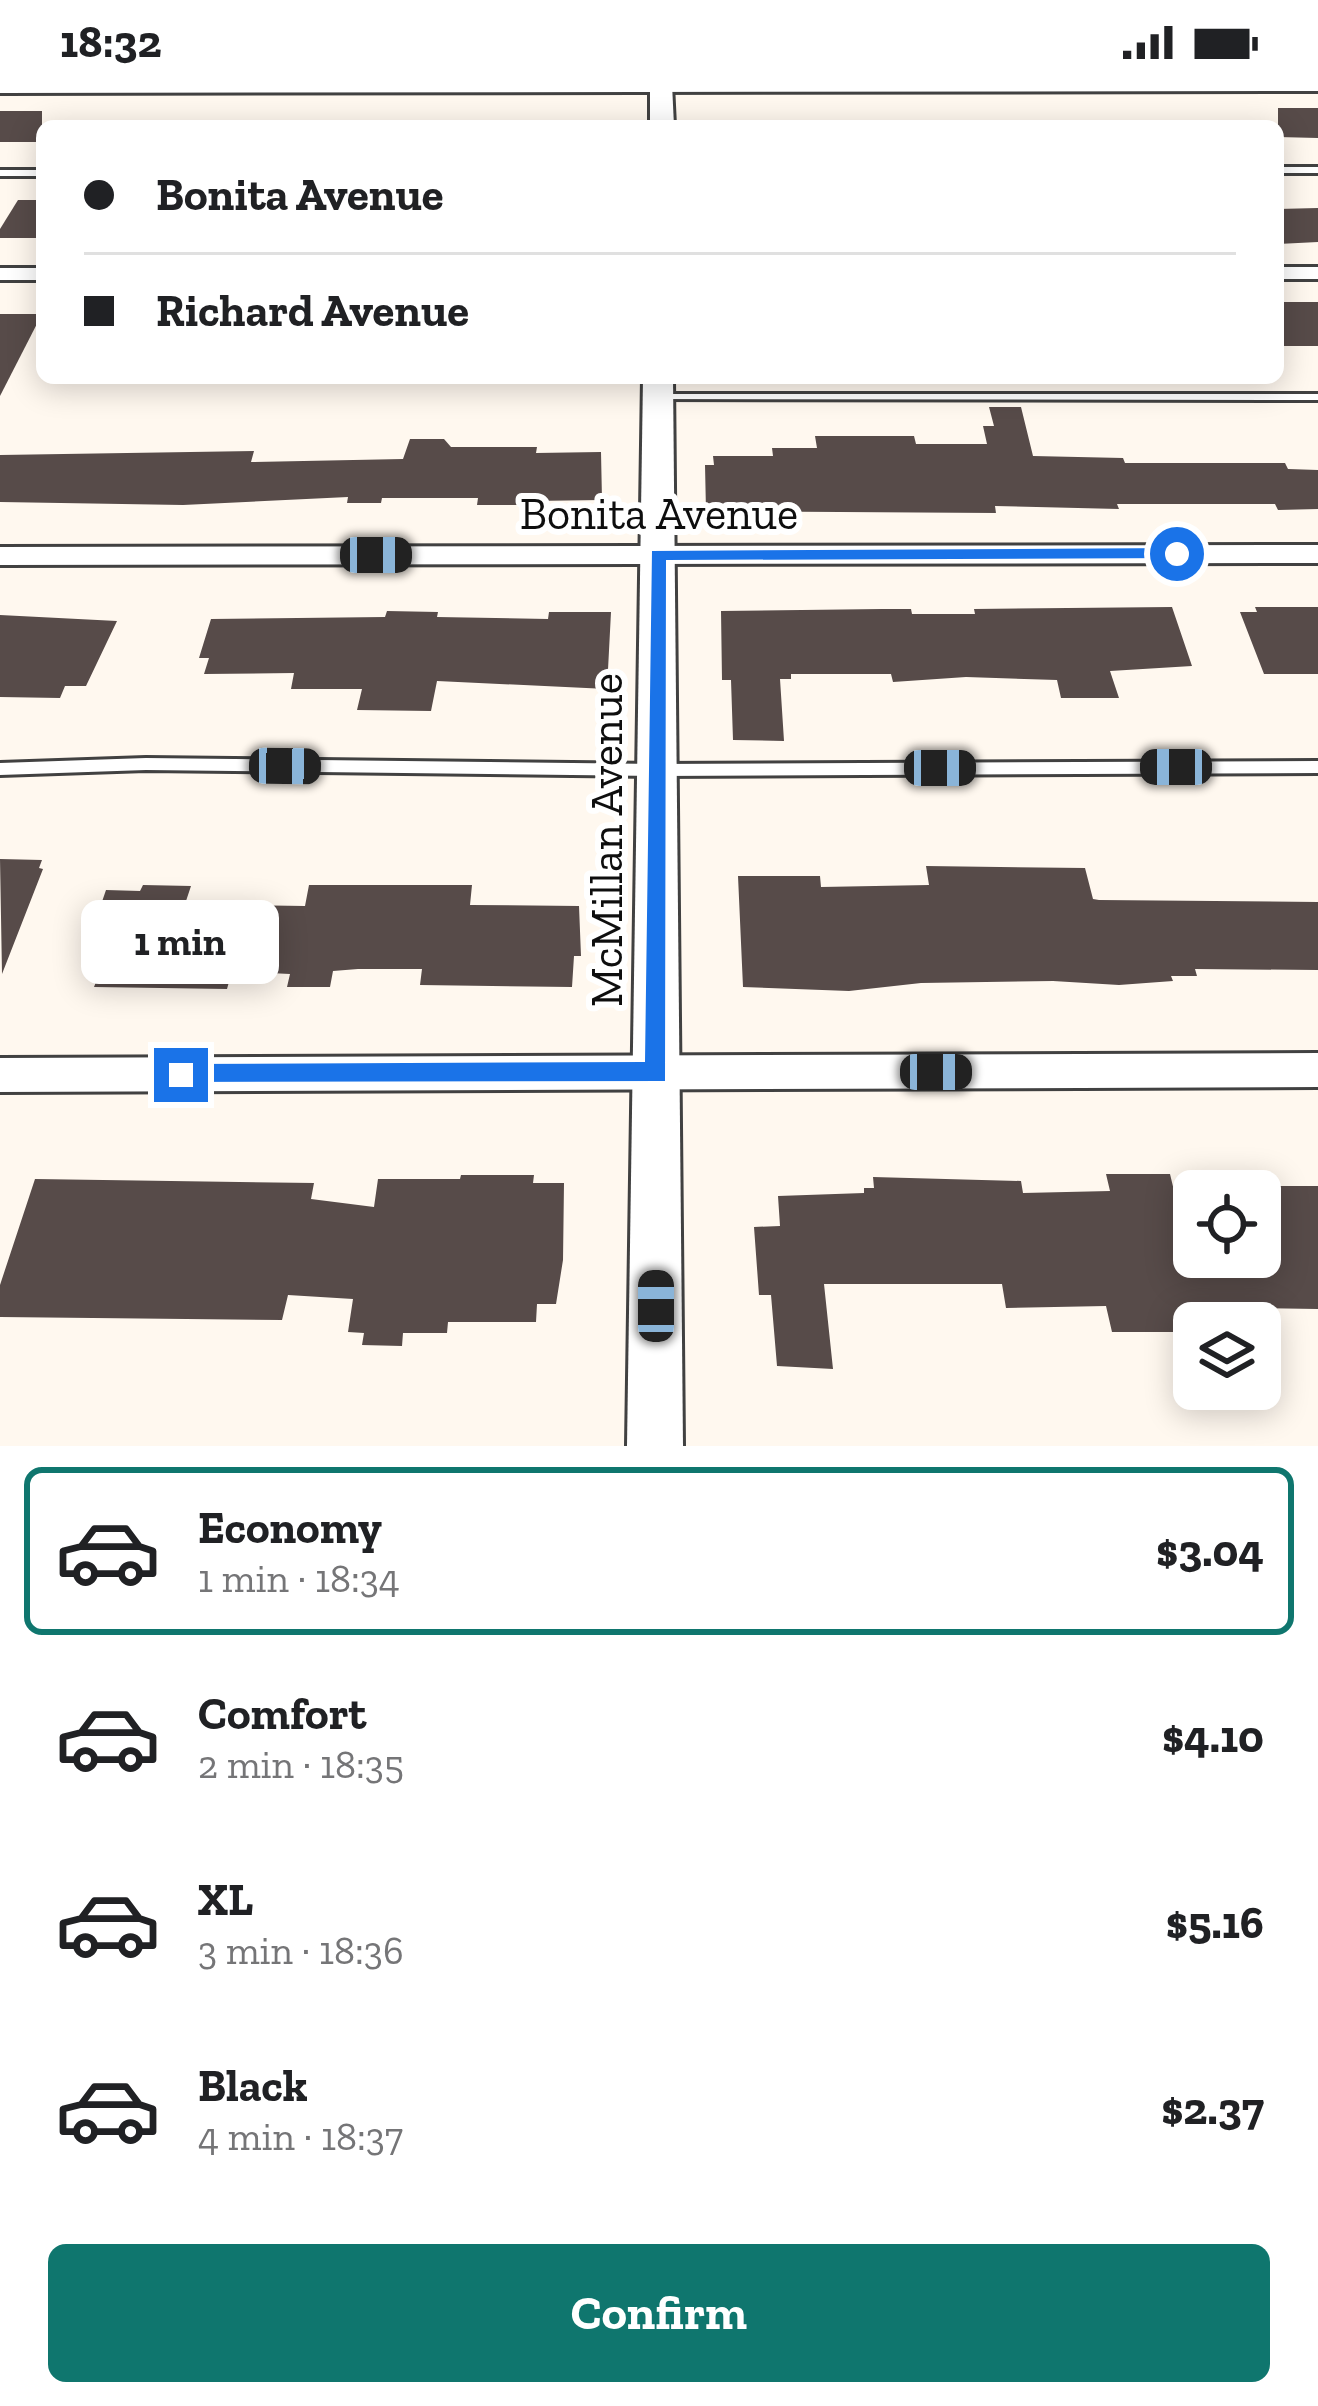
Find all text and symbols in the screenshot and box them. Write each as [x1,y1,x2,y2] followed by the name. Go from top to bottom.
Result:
[60,15,162,69] text: 18:32
[156,168,444,222] text: Bonita Avenue
[156,284,469,338] text: Richard Avenue
[520,487,798,541] street label: Bonita Avenue
[1150,527,1204,581] route start
[340,537,412,573] car
[580,673,634,1007] street label: McMillan Avenue
[249,747,321,785] car
[1140,749,1212,785] car
[904,750,976,786] car
[82,901,280,985] callout: 1 min
[134,918,226,965] text: 1 min
[154,1048,208,1102] route end
[900,1054,972,1090] car
[1173,1170,1281,1410] map controls
[1173,1170,1281,1278] button: locate
[638,1270,674,1342] car
[1173,1302,1281,1410] button: layers
[54,1497,162,1605] icon: car
[198,1501,382,1555] text: Economy
[1156,1524,1264,1578] text: $3.04
[198,1555,400,1602] text: 1 min · 18:34
[54,1683,162,1791] icon: car
[198,1687,366,1741] text: Comfort
[1162,1710,1264,1764] text: $4.10
[198,1741,404,1788] text: 2 min · 18:35
[54,1869,162,1977] icon: car
[198,1873,253,1927] text: XL
[1166,1896,1264,1950] text: $5.16
[198,1927,404,1974] text: 3 min · 18:36
[54,2055,162,2163] icon: car
[198,2059,308,2113] text: Black
[1161,2082,1264,2136] text: $2.37
[198,2113,403,2160] text: 4 min · 18:37
[48,2244,1270,2382] button: Confirm

